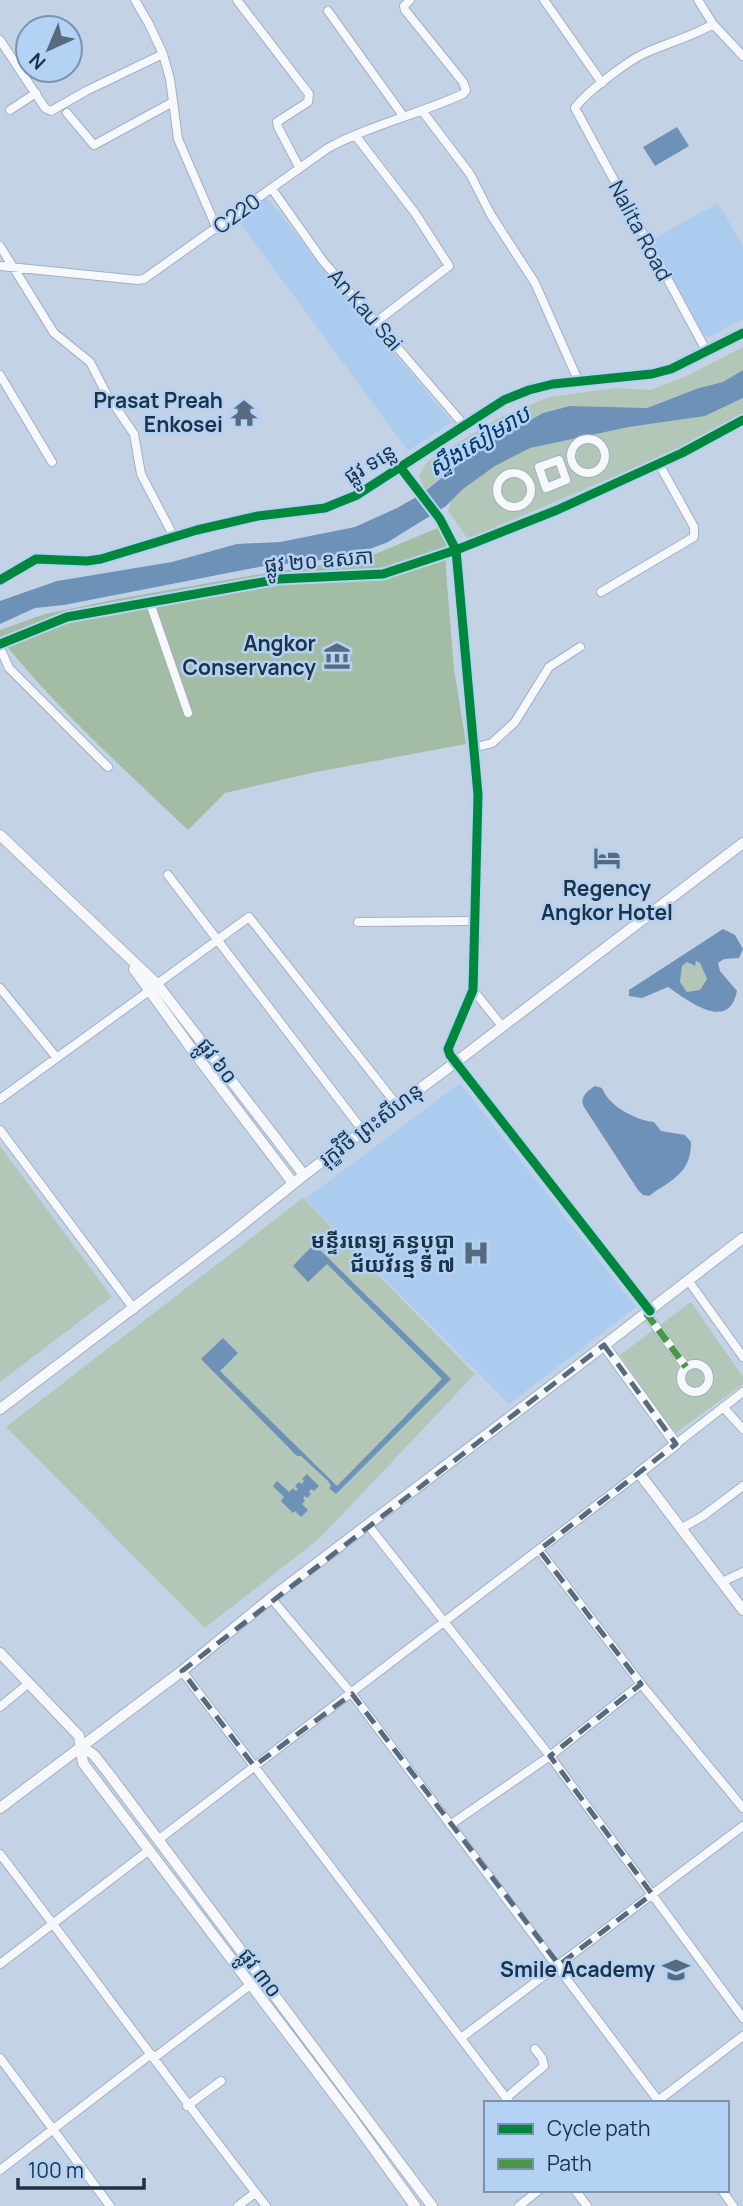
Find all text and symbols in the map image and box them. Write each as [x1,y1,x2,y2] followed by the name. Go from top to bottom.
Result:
[14,14,84,84] north arrow
[23,47,51,75] text: N
[603,175,679,286] street label: Nalita Road
[207,187,266,240] street label: C220
[322,262,409,356] street label: An Kau Sai
[93,386,223,438] place label: Prasat Preah Enkosei
[421,396,538,483] water label: ស្ទឹងសៀមរាប
[229,398,259,428] temple icon: Prasat Preah Enkosei
[338,437,404,495] street label: ផ្លូវ ទន្លេ
[263,541,375,585] street label: ផ្លូវ ២០ ឧសភា
[183,629,316,681] place label: Angkor Conservancy
[322,641,352,671] museum icon: Angkor Conservancy
[592,843,622,873] hotel icon: Regency Angkor Hotel
[541,874,673,926] place label: Regency Angkor Hotel
[186,1032,244,1093] street label: ផ្លូវ ៦០
[313,1076,428,1173] street label: រុក្ខវិថី ព្រះសីហនុ
[311,1226,455,1279] place label: មន្ទីរពេទ្យ គន្ធបុប្ផា ជ័យវ័រន្ម ទី ៧
[461,1238,491,1268] hospital icon: មន្ទីរពេទ្យ គន្ធបុប្ផា ជ័យវ័រន្ម ទី ៧
[228,1942,289,2007] street label: ផ្លូវ ៣០
[500,1955,655,1983] place label: Smile Academy
[661,1955,691,1985] school or university icon: Smile Academy
[484,2101,729,2192] legend
[547,2114,650,2142] text: Cycle path
[18,2146,144,2190] scale bar
[547,2149,592,2177] text: Path
[28,2156,84,2184] text: 100 m

